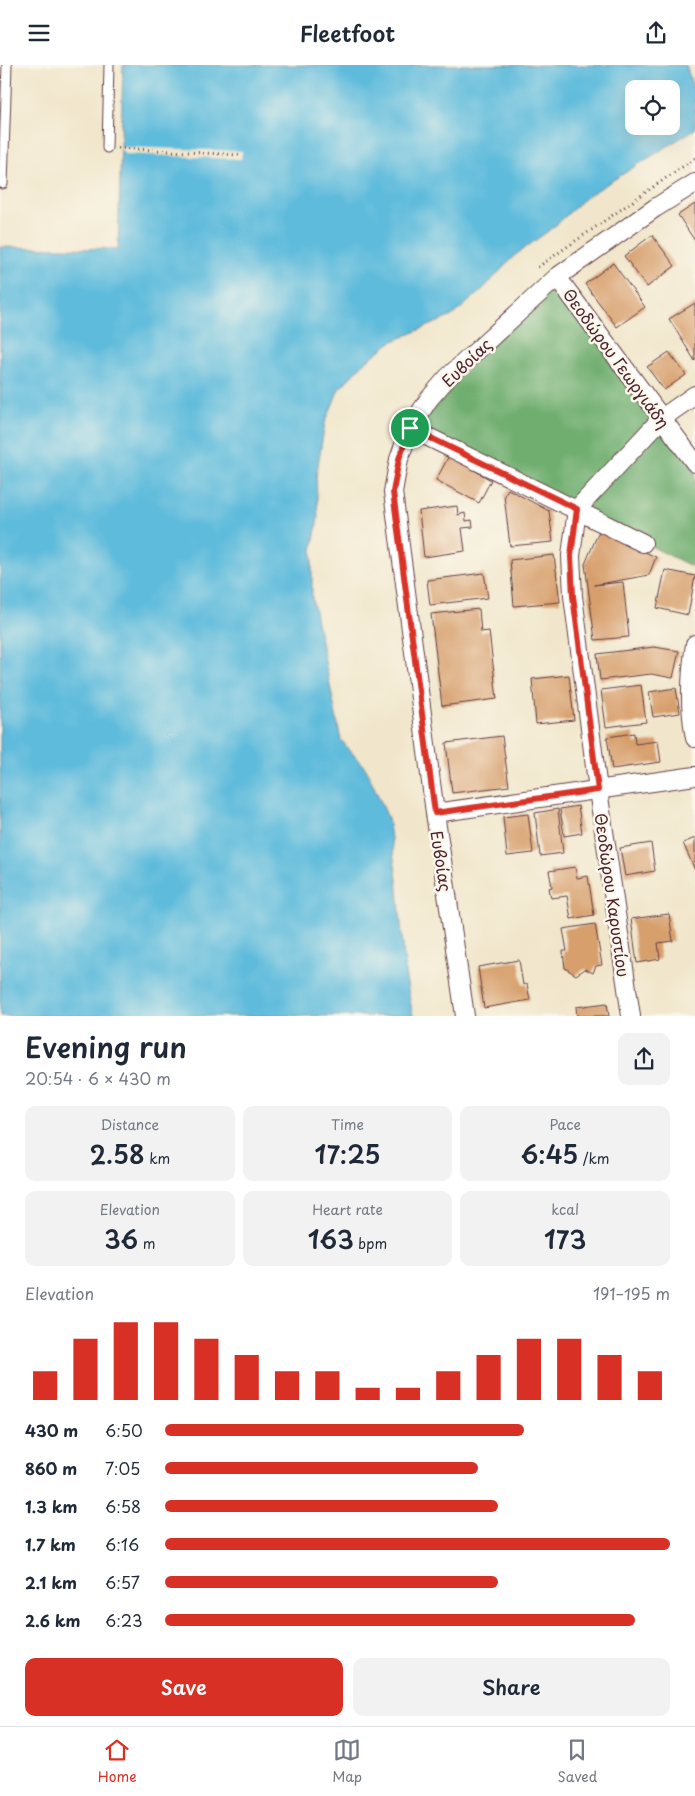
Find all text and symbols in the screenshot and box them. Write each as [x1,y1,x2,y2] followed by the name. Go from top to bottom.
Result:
[300,16,395,49] text: Fleetfoot
[25,19,53,47] icon: menu
[642,19,670,47] icon: share
[625,80,680,135] map controls
[625,80,680,135] button: locate
[558,283,676,433] street label: Θεοδώρου Γεωργιάδη
[436,332,496,392] street label: Ευβοίας
[389,407,431,449] pin
[396,414,424,442] icon: arrive
[590,811,636,979] street label: Θεοδώρου Καρυστίου
[425,829,459,893] street label: Ευβοίας
[25,1025,187,1068] text: Evening run
[618,1033,670,1085] button: share
[25,1066,171,1090] text: 20:54 · 6 × 430 m
[100,1114,159,1135] text: Distance
[331,1114,364,1135] text: Time
[549,1114,581,1135] text: Pace
[89,1135,145,1173] text: 2.58
[315,1135,380,1173] text: 17:25
[521,1135,578,1173] text: 6:45
[145,1148,170,1169] text: km
[578,1148,610,1169] text: /km
[100,1199,160,1220] text: Elevation
[312,1199,383,1220] text: Heart rate
[551,1199,579,1220] text: kcal
[104,1220,138,1258] text: 36
[308,1220,354,1258] text: 163
[544,1220,586,1258] text: 173
[138,1233,155,1254] text: m
[354,1233,387,1254] text: bpm
[25,1281,94,1305] text: Elevation
[593,1281,670,1305] text: 191–195 m
[25,1418,78,1442] text: 430 m
[105,1418,143,1442] text: 6:50
[25,1456,77,1480] text: 860 m
[105,1456,140,1480] text: 7:05
[25,1494,77,1518] text: 1.3 km
[105,1494,141,1518] text: 6:58
[25,1532,76,1556] text: 1.7 km
[105,1532,139,1556] text: 6:16
[25,1570,77,1594] text: 2.1 km
[105,1570,140,1594] text: 6:57
[25,1608,81,1632] text: 2.6 km
[105,1608,142,1632] text: 6:23
[25,1658,343,1716] button: Save
[353,1658,670,1716] button: Share
[98,1736,137,1787] tab: Home
[332,1736,362,1787] tab: Map
[558,1736,597,1787] tab: Saved

